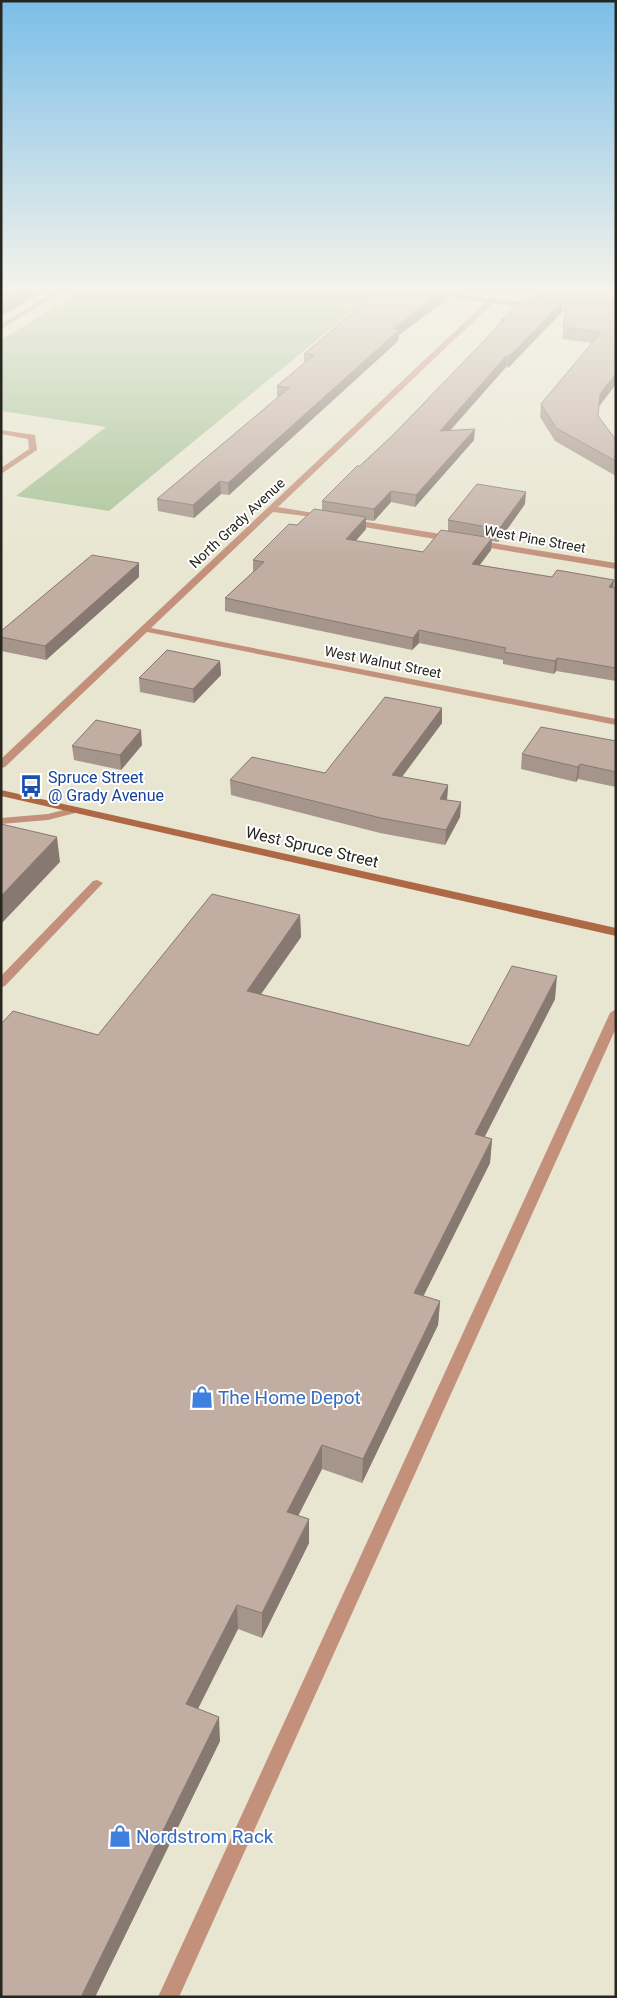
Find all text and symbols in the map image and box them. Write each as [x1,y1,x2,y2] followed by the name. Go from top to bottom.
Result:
[186,475,288,571] street label: North Grady Avenue
[483,522,587,556] street label: West Pine Street
[323,643,443,681] street label: West Walnut Street
[48,768,164,805] place label: Spruce Street @ Grady Avenue
[18,773,44,799] bus stop icon: Spruce Street @ Grady Avenue
[244,822,380,872] street label: West Spruce Street
[189,1384,215,1410] shop icon: The Home Depot
[218,1386,361,1409] place label: The Home Depot
[107,1823,133,1849] shop icon: Nordstrom Rack
[136,1825,274,1848] place label: Nordstrom Rack

